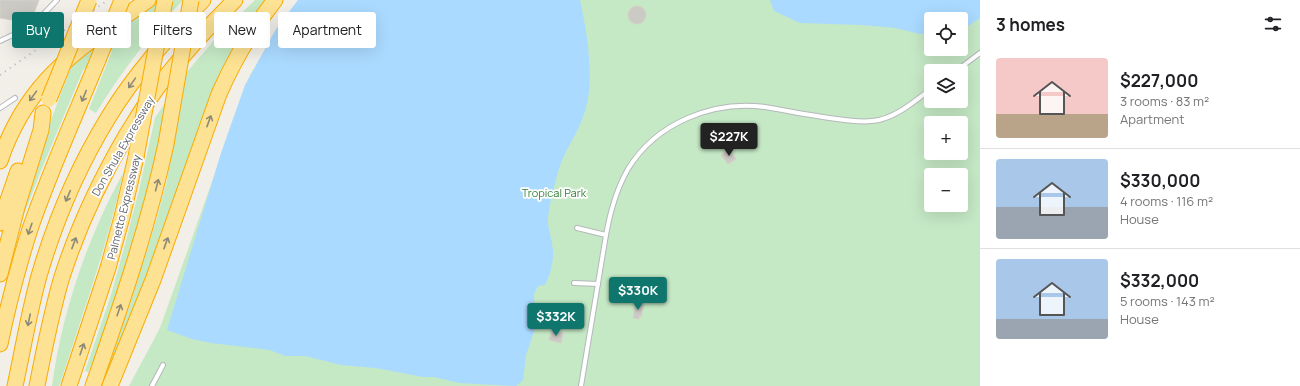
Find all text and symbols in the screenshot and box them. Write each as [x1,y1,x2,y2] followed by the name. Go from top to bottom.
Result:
[12,12,64,48] chip: Buy
[72,12,131,48] chip: Rent
[139,12,206,48] chip: Filters
[214,12,270,48] chip: New
[278,12,376,48] chip: Apartment
[924,12,968,212] map controls
[924,12,968,56] button: locate
[996,13,1065,36] text: 3 homes
[1262,13,1284,35] icon: filters
[924,64,968,108] button: layers
[1120,69,1198,92] text: $227,000
[1028,74,1076,122] icon: home
[128,77,136,88] one-way arrow
[79,89,87,101] one-way arrow
[29,90,37,101] one-way arrow
[1120,92,1209,110] text: 3 rooms · 83 m²
[88,93,157,199] street label: Don Shula Expressway
[1120,110,1184,128] text: Apartment
[205,115,213,127] one-way arrow
[924,116,968,160] button: +
[701,123,757,157] pin: $227K
[710,127,749,145] text: $227K
[103,153,144,261] street label: Palmetto Expressway
[924,168,968,212] button: −
[1120,169,1200,192] text: $330,000
[1028,175,1076,223] icon: home
[153,179,161,192] one-way arrow
[522,185,587,200] park label: Tropical Park
[64,189,72,201] one-way arrow
[1120,192,1213,210] text: 4 rooms · 116 m²
[1120,210,1159,228] text: House
[26,223,34,235] one-way arrow
[163,237,170,250] one-way arrow
[71,238,79,250] one-way arrow
[1120,269,1199,292] text: $332,000
[1028,275,1076,323] icon: home
[610,277,666,311] pin: $330K
[618,281,658,299] text: $330K
[1120,292,1215,310] text: 5 rooms · 143 m²
[528,303,584,337] pin: $332K
[116,304,124,316] one-way arrow
[536,307,576,325] text: $332K
[1120,310,1159,328] text: House
[25,313,33,326] one-way arrow
[78,343,86,355] one-way arrow

